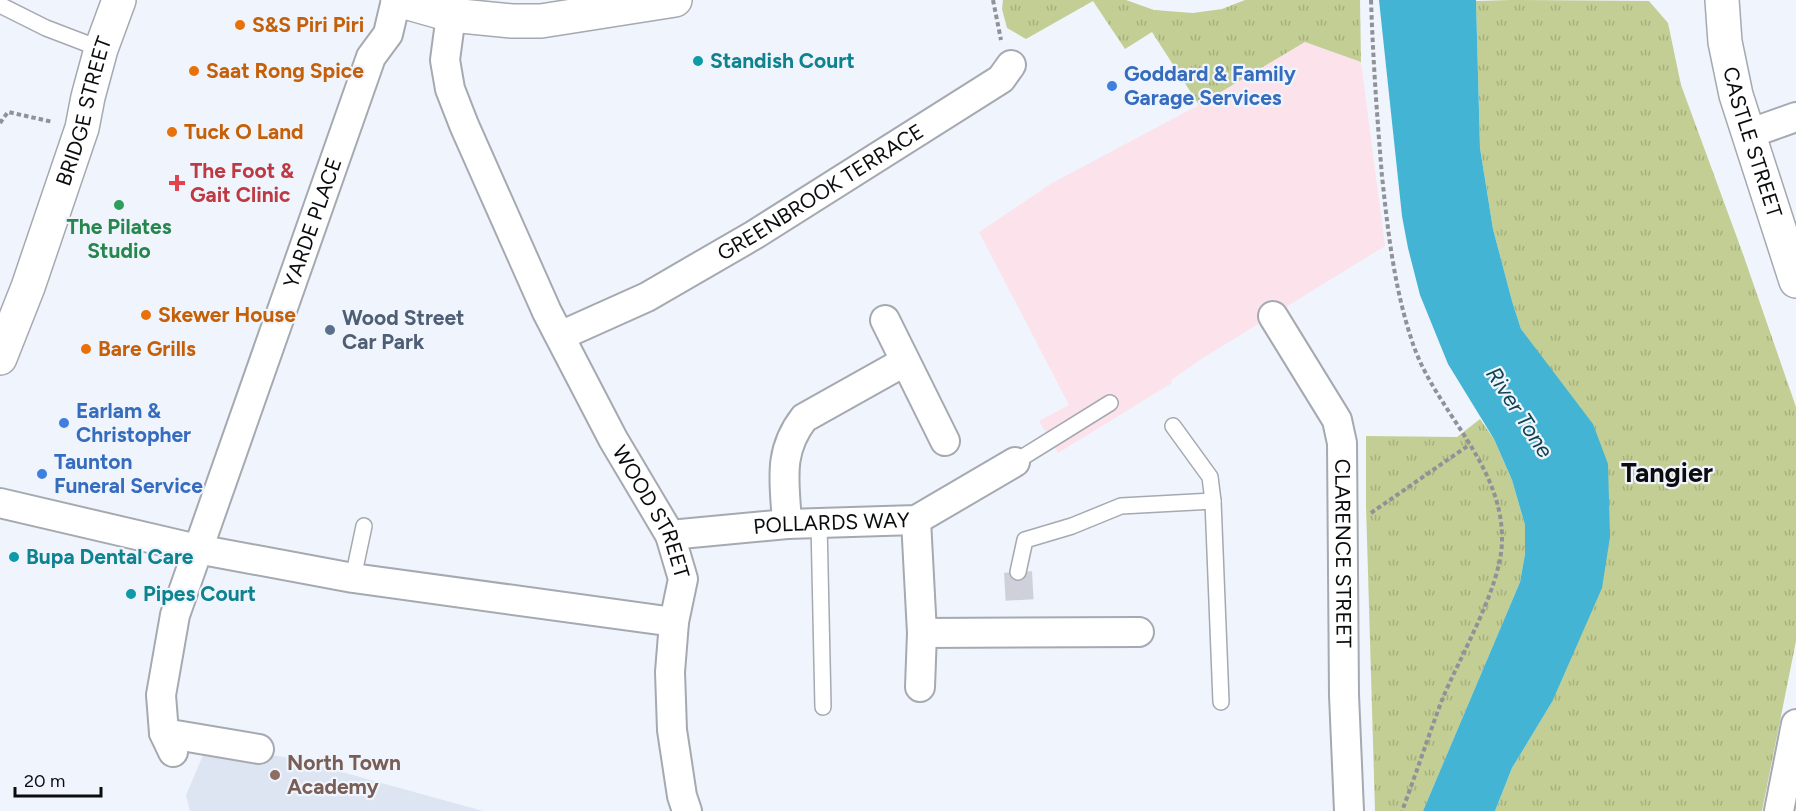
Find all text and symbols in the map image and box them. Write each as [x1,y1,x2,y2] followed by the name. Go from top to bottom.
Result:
[252,12,364,37] place label: S&S Piri Piri
[233,18,247,32] marker: S&S Piri Piri
[50,33,117,189] street label: BRIDGE STREET
[710,48,855,73] place label: Standish Court
[691,54,705,68] marker: Standish Court
[206,58,364,83] place label: Saat Rong Spice
[1124,61,1297,110] place label: Goddard & Family Garage Services
[187,64,201,78] marker: Saat Rong Spice
[1718,64,1788,221] street label: CASTLE STREET
[1105,79,1119,93] marker: Goddard & Family Garage Services
[713,118,928,266] street label: GREENBROOK TERRACE
[184,119,304,144] place label: Tuck O Land
[165,125,179,139] marker: Tuck O Land
[278,154,347,291] street label: YARDE PLACE
[190,158,294,207] place label: The Foot & Gait Clinic
[168,174,186,192] marker: The Foot & Gait Clinic
[112,198,126,212] marker: The Pilates Studio
[66,214,172,263] place label: The Pilates Studio
[158,302,296,327] place label: Skewer House
[342,305,465,354] place label: Wood Street Car Park
[139,308,153,322] marker: Skewer House
[323,323,337,337] marker: Wood Street Car Park
[98,336,196,361] place label: Bare Grills
[79,342,93,356] marker: Bare Grills
[1480,362,1559,463] water label: River Tone
[76,398,191,447] place label: Earlam & Christopher
[57,416,71,430] marker: Earlam & Christopher
[608,441,695,581] street label: WOOD STREET
[54,449,203,498] place label: Taunton Funeral Service
[1621,456,1713,489] district label: Tangier
[1330,459,1357,648] street label: CLARENCE STREET
[35,467,49,481] marker: Taunton Funeral Service
[752,507,910,539] street label: POLLARDS WAY
[26,544,194,569] place label: Bupa Dental Care
[7,550,21,564] marker: Bupa Dental Care
[143,581,256,606] place label: Pipes Court
[124,587,138,601] marker: Pipes Court
[287,750,401,799] place label: North Town Academy
[15,760,100,798] scale bar
[268,768,282,782] marker: North Town Academy
[24,770,65,792] text: 20 m

